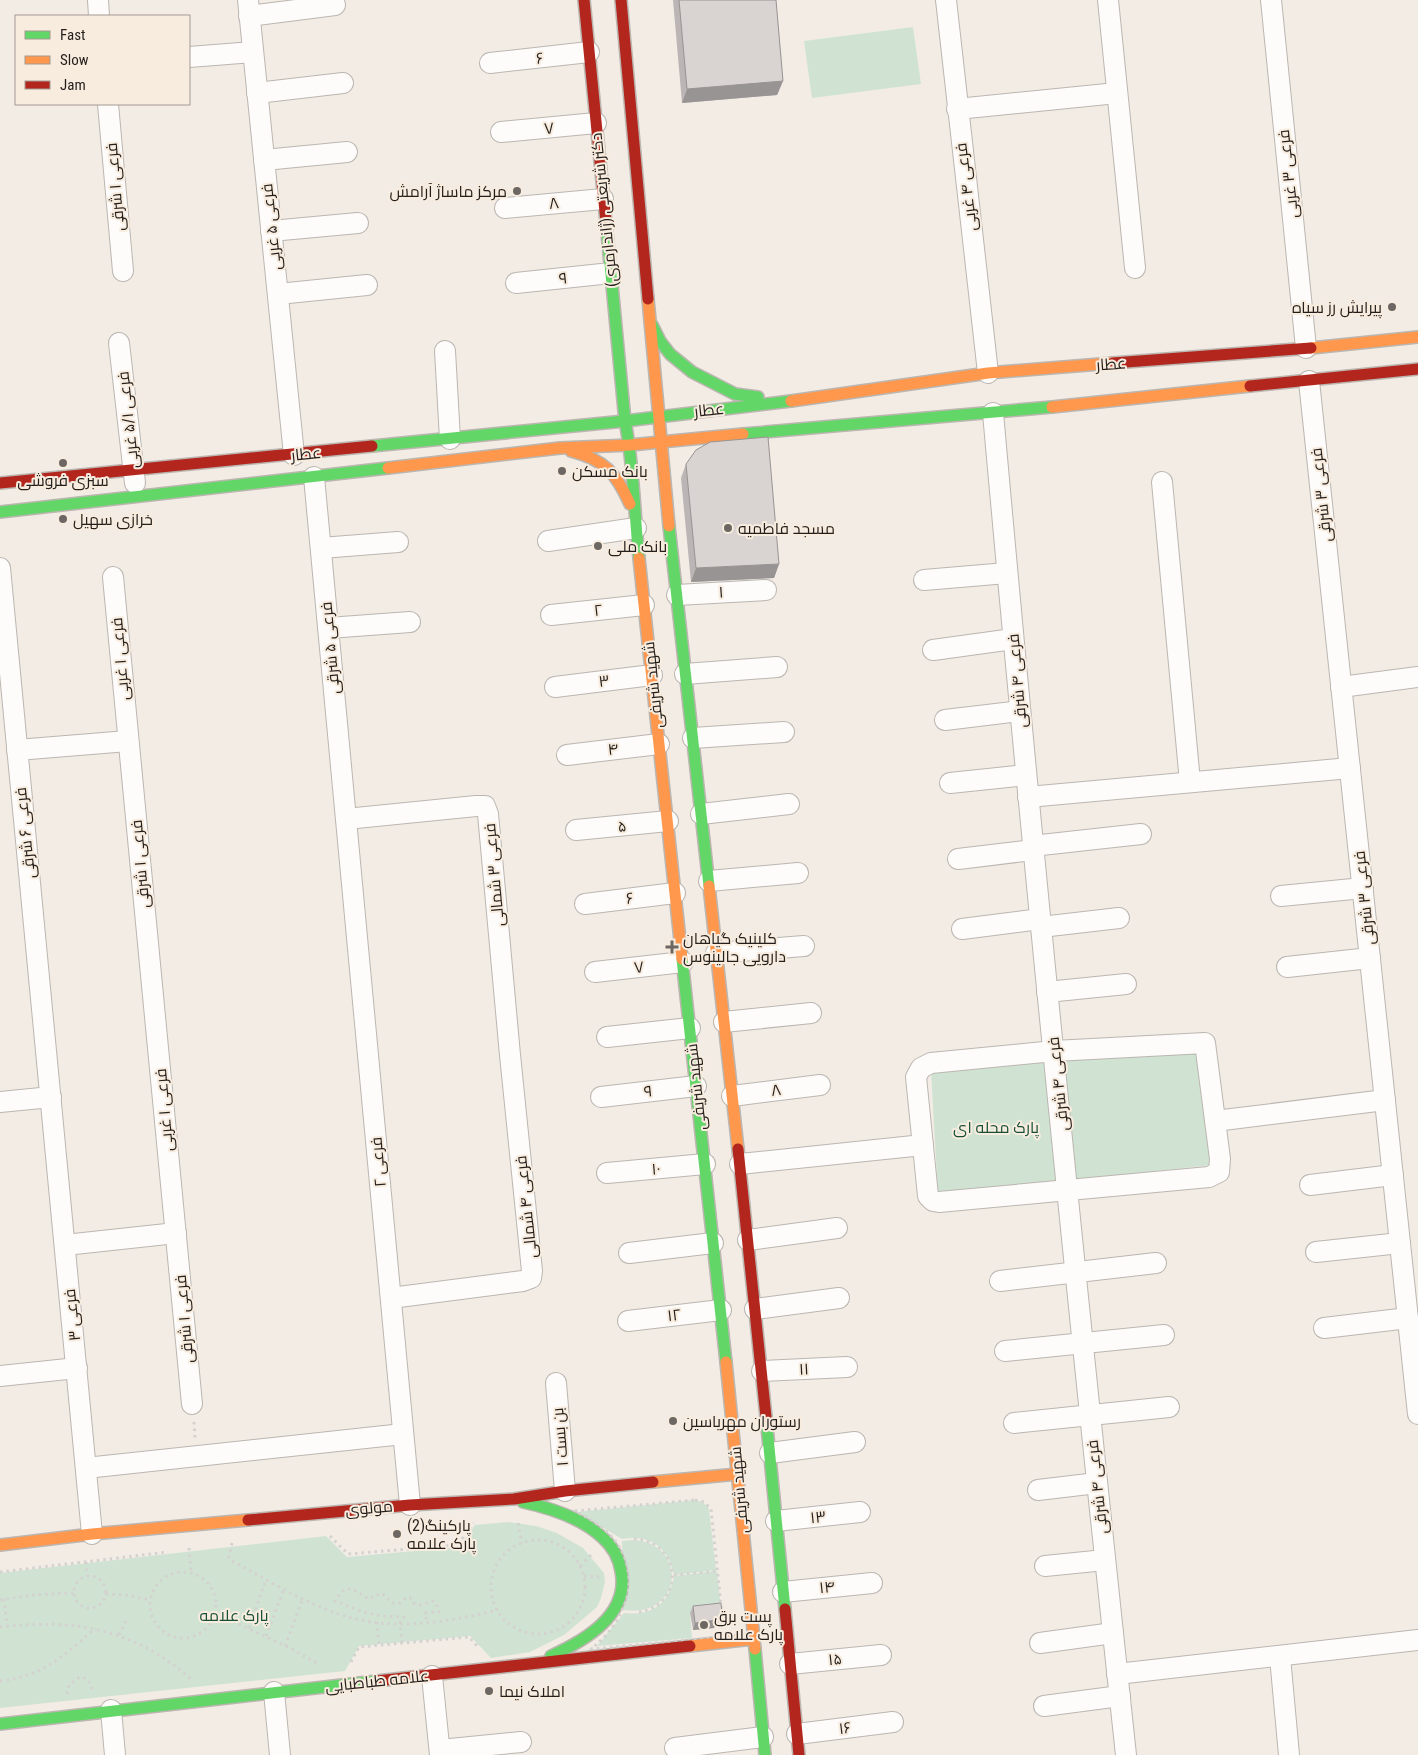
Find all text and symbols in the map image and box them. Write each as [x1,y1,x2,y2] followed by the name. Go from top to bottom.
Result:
[15,15,190,105] legend
[60,26,85,44] text: Fast
[535,48,545,68] street label: ۶
[60,51,89,69] text: Slow
[60,76,86,94] text: Jam
[543,118,555,138] street label: ۷
[1274,129,1303,219] street label: فرعی ۳ غربی
[586,132,623,288] street label: دکتر شریعتی (ژاندارمری)
[102,142,129,232] street label: فرعی ۱ شرقی
[951,142,982,232] street label: فرعی ۴ غربی
[390,182,507,202] place label: مرکز ماساژ آرامش
[257,183,286,271] street label: فرعی ۵ غربی
[511,185,523,197] marker: مرکز ماساژ آرامش
[548,193,560,213] street label: ۸
[558,268,568,288] street label: ۹
[1292,298,1383,319] place label: پیرایش رز سیاه
[1386,301,1398,313] marker: پیرایش رز سیاه
[1094,353,1127,375] street label: عطار
[113,370,144,470] street label: فرعی ۵/۱ غربی
[692,399,725,421] street label: عطار
[289,443,322,465] street label: عطار
[1307,447,1336,543] street label: فرعی ۳ شرقی
[57,457,69,469] marker: سبزی فروشی
[572,462,648,482] place label: بانک مسکن
[556,465,568,477] marker: بانک مسکن
[17,471,109,491] place label: سبزی فروشی
[73,510,153,530] place label: خرازی سهیل
[57,513,69,525] marker: خرازی سهیل
[738,519,835,538] place label: مسجد فاطمیه
[722,522,734,534] marker: مسجد فاطمیه
[608,537,667,557] place label: بانک ملی
[592,540,604,552] marker: بانک ملی
[718,582,724,602] street label: ۱
[593,600,603,620] street label: ۲
[316,601,344,695] street label: فرعی ۵ شرقی
[107,617,134,701] street label: فرعی ۱ غربی
[1003,633,1032,729] street label: فرعی ۴ شرقی
[639,641,668,729] street label: شهید شریفی
[597,671,611,691] street label: ۳
[607,739,619,759] street label: ۴
[11,786,40,880] street label: فرعی ۶ شرقی
[617,816,627,836] street label: ۵
[127,819,154,909] street label: فرعی ۱ شرقی
[480,822,509,927] street label: فرعی ۳ شمالی
[1350,850,1379,946] street label: فرعی ۳ شرقی
[625,888,635,908] street label: ۶
[683,929,786,967] place label: کلینیک گیاهان دارویی جالینوس
[665,940,679,954] marker: کلینیک گیاهان دارویی جالینوس
[633,957,645,977] street label: ۷
[1044,1036,1073,1132] street label: فرعی ۴ شرقی
[682,1043,711,1131] street label: شهید شریفی
[151,1068,178,1152] street label: فرعی ۱ غربی
[770,1080,782,1100] street label: ۸
[643,1081,653,1101] street label: ۹
[953,1118,1040,1139] park label: پارک محله ای
[366,1136,391,1188] street label: فرعی ۲
[511,1154,542,1259] street label: فرعی ۴ شمالی
[651,1159,661,1179] street label: ۱۰
[171,1274,198,1364] street label: فرعی ۱ شرقی
[60,1288,85,1342] street label: فرعی ۳
[666,1305,682,1325] street label: ۱۲
[799,1359,809,1379] street label: ۱۱
[548,1407,573,1467] street label: بن بست ۱
[683,1412,801,1432] place label: رستوران مهریاسین
[667,1415,679,1427] marker: رستوران مهریاسین
[1083,1439,1112,1535] street label: فرعی ۴ شرقی
[726,1446,753,1534] street label: شهید شریفی
[345,1496,394,1521] street label: مولوی
[809,1507,827,1527] street label: ۱۳
[407,1516,477,1555] place label: پارکینگ(2) پارک علامه
[391,1528,403,1540] marker: پارکینگ(2) پارک علامه
[818,1577,836,1597] street label: ۱۴
[199,1606,269,1627] park label: پارک علامه
[714,1607,784,1646] place label: پست برق پارک علامه
[698,1619,710,1631] marker: پست برق پارک علامه
[827,1649,843,1669] street label: ۱۵
[324,1666,430,1697] street label: علامه طباطبایی
[499,1682,565,1701] place label: املاک نیما
[483,1685,495,1697] marker: املاک نیما
[838,1718,852,1738] street label: ۱۶

